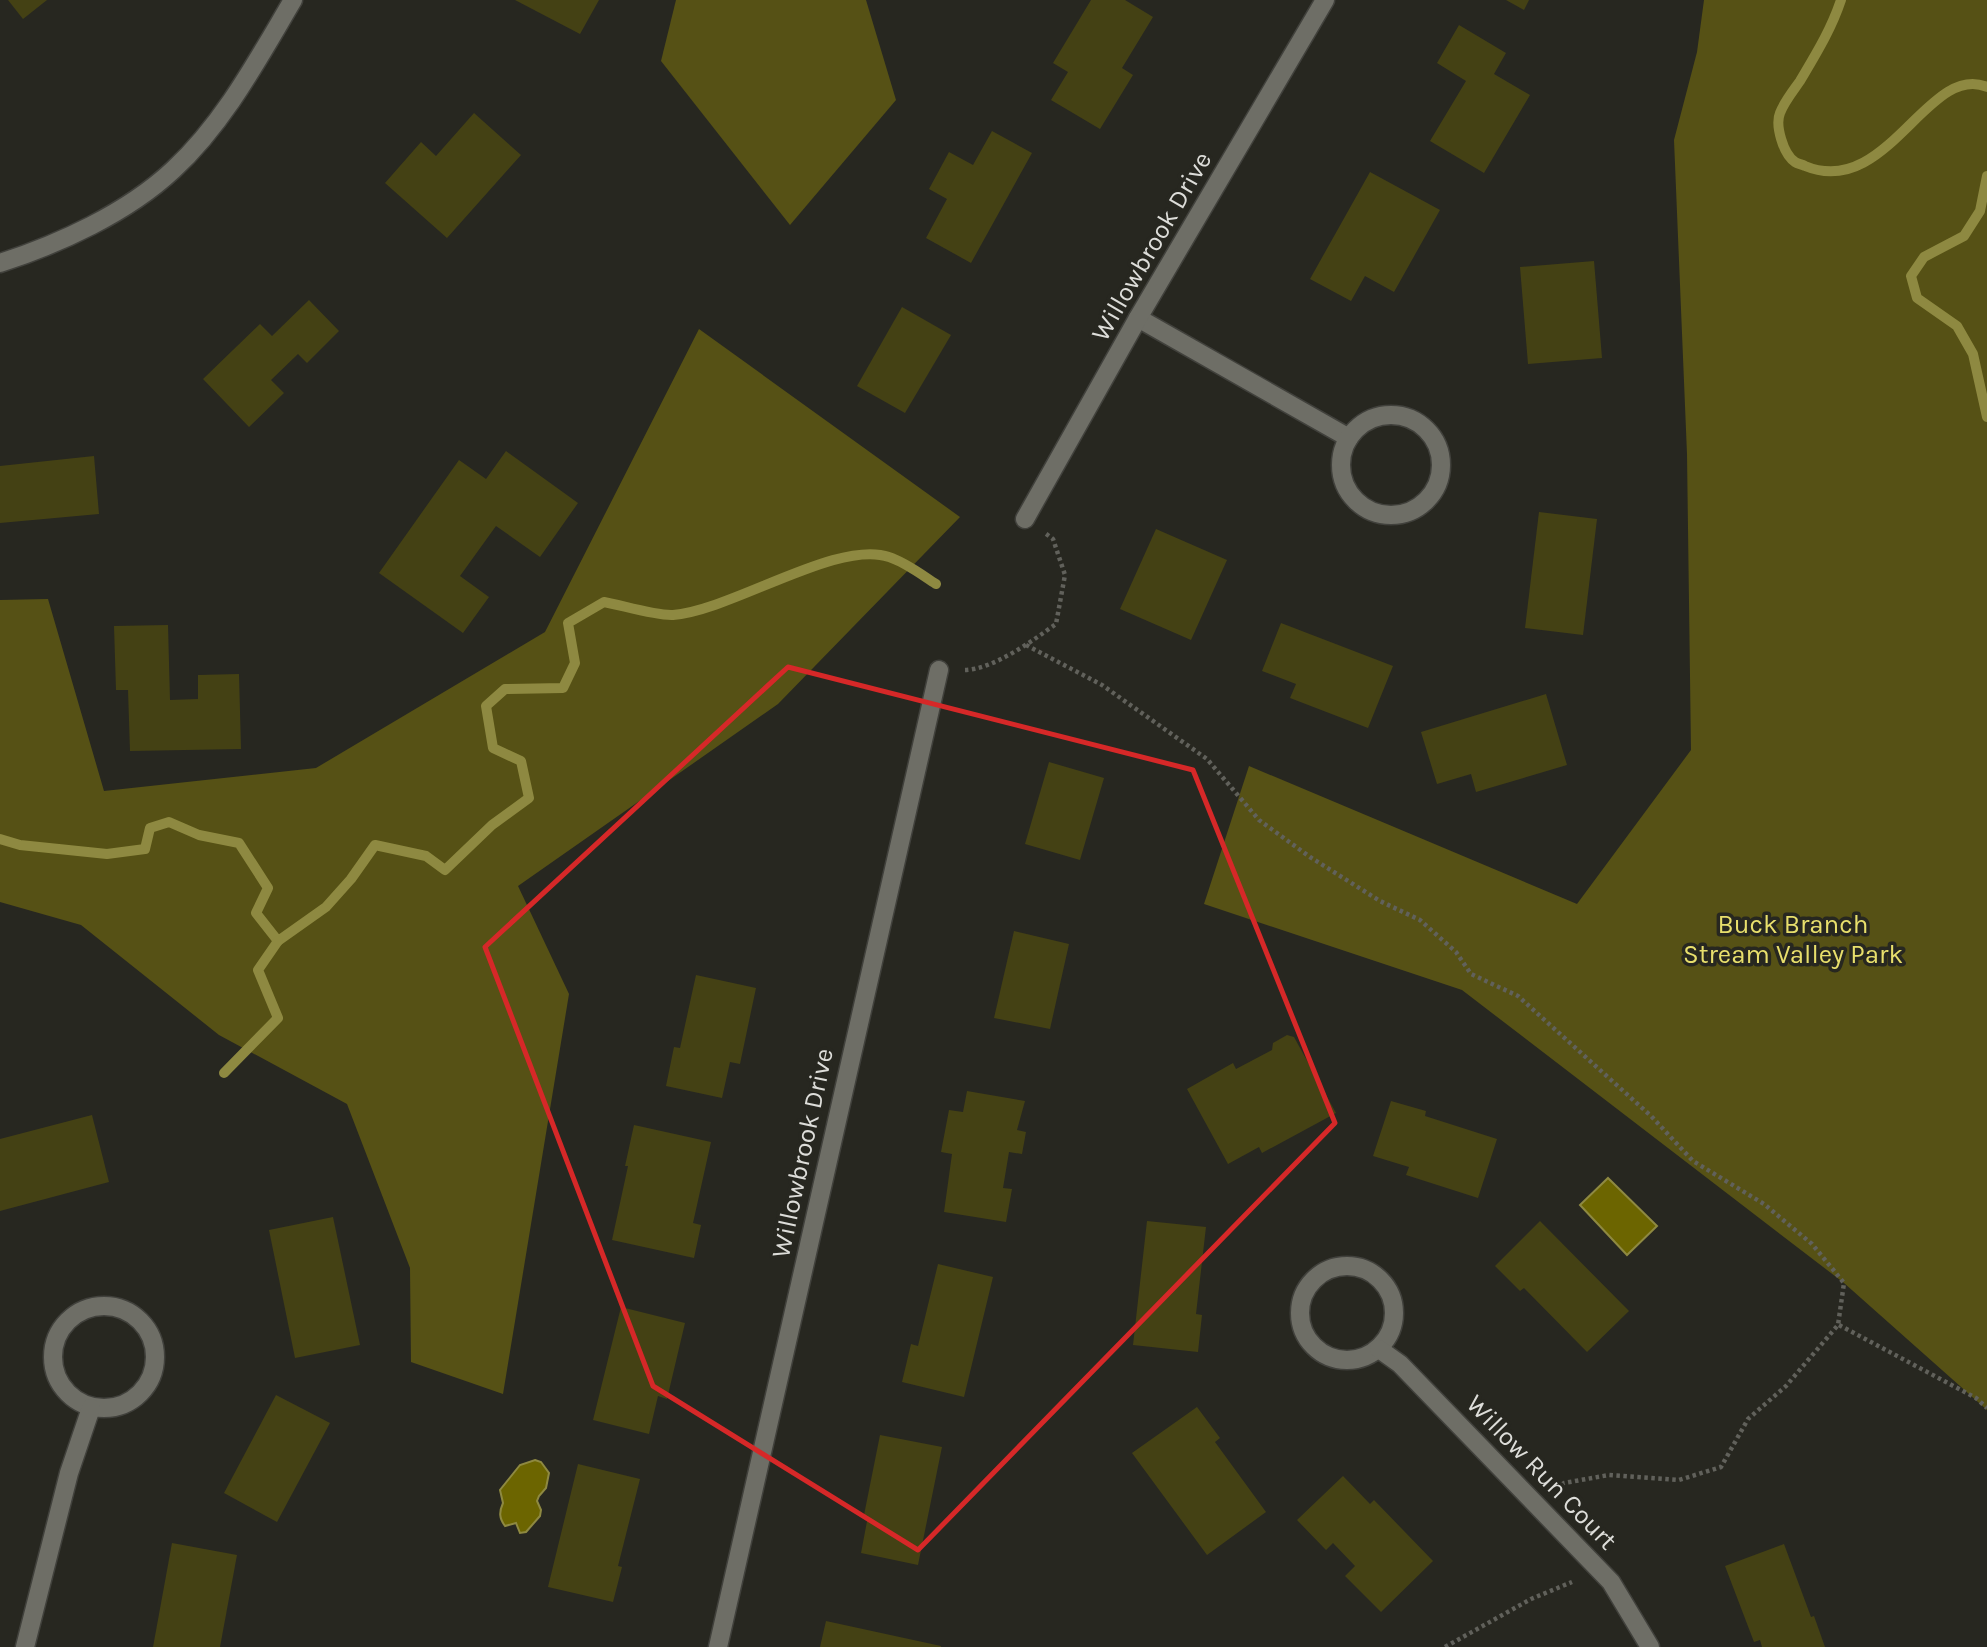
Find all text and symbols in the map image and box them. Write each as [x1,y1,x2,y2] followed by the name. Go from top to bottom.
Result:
[1085,146,1218,346] street label: Willowbrook Drive
[1683,909,1903,970] park label: Buck Branch Stream Valley Park
[765,1046,840,1261] street label: Willowbrook Drive
[1460,1388,1624,1556] street label: Willow Run Court

